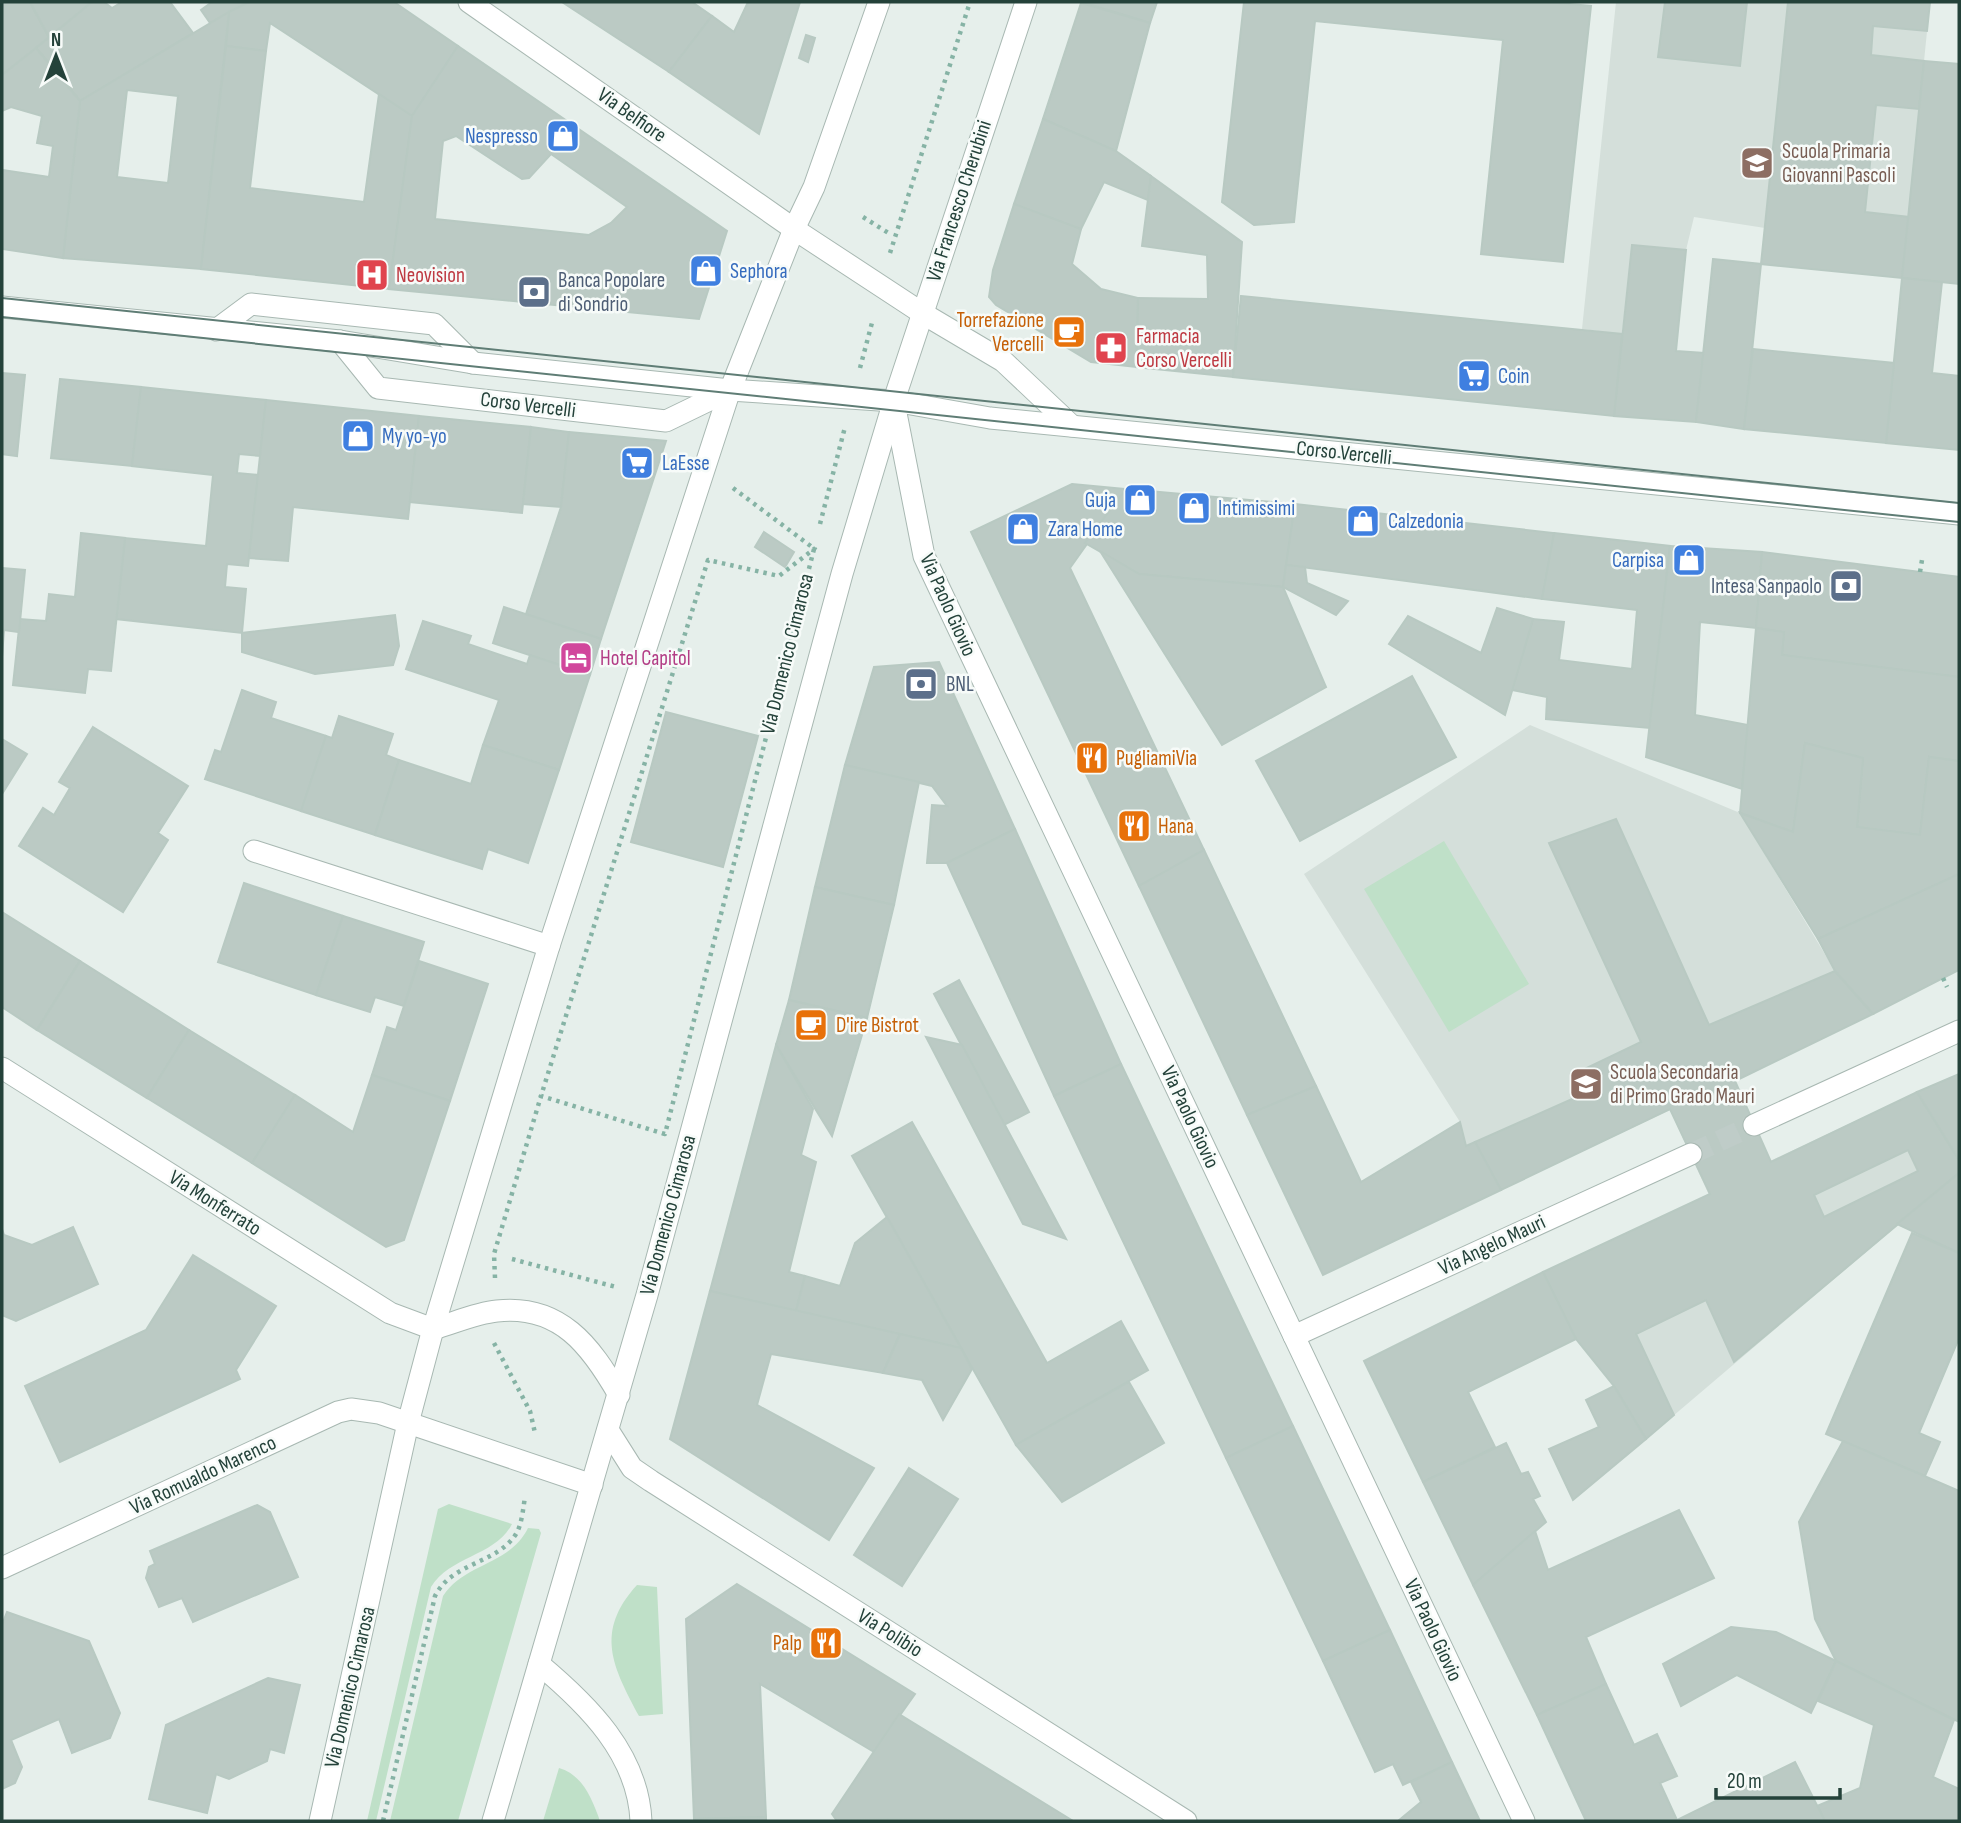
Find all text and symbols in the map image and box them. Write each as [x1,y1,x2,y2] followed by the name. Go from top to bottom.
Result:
[21,21,91,91] north arrow
[51,29,61,52] text: N
[593,82,671,148] street label: Via Belfiore
[544,117,582,155] shop icon: Nespresso
[921,117,997,285] street label: Via Francesco Cherubini
[465,124,538,149] place label: Nespresso
[1782,139,1896,188] place label: Scuola Primaria Giovanni Pascoli
[1738,144,1776,182] school or university icon: Scuola Primaria Giovanni Pascoli
[687,252,725,290] shop icon: Sephora
[353,256,391,294] hospital icon: Neovision
[730,259,788,284] place label: Sephora
[396,263,465,288] place label: Neovision
[558,268,665,317] place label: Banca Popolare di Sondrio
[515,273,553,311] bank icon: Banca Popolare di Sondrio
[956,308,1044,357] place label: Torrefazione Vercelli
[1050,313,1088,351] cafe icon: Torrefazione Vercelli
[1136,324,1232,373] place label: Farmacia Corso Vercelli
[1092,329,1130,367] pharmacy icon: Farmacia Corso Vercelli
[1455,357,1493,395] supermarket icon: Coin
[1498,364,1530,389] place label: Coin
[479,387,577,423] street label: Corso Vercelli
[339,417,377,455] shop icon: My yo-yo
[382,424,447,449] place label: My yo-yo
[1295,436,1393,470] street label: Corso Vercelli
[618,444,656,482] supermarket icon: LaEsse
[662,451,710,476] place label: LaEsse
[1121,481,1159,519] shop icon: Guja
[1085,488,1116,513] place label: Guja
[1175,489,1213,527] shop icon: Intimissimi
[1218,496,1295,521] place label: Intimissimi
[1344,502,1382,540] shop icon: Calzedonia
[1388,509,1464,534] place label: Calzedonia
[1004,510,1042,548] shop icon: Zara Home
[1048,517,1123,542] place label: Zara Home
[1670,541,1708,579] shop icon: Carpisa
[1612,548,1664,573] place label: Carpisa
[914,550,982,660] street label: Via Paolo Giovio
[1827,567,1865,605] bank icon: Intesa Sanpaolo
[755,571,819,737] street label: Via Domenico Cimarosa
[1711,574,1822,599] place label: Intesa Sanpaolo
[557,639,595,677] hotel icon: Hotel Capitol
[600,646,691,671] place label: Hotel Capitol
[902,665,940,703] bank icon: BNL
[946,672,974,697] place label: BNL
[1073,739,1111,777] restaurant icon: PugliamiVia
[1116,746,1197,771] place label: PugliamiVia
[1115,807,1153,845] restaurant icon: Hana
[1158,814,1194,839] place label: Hana
[792,1006,830,1044] cafe icon: D'ire Bistrot
[836,1013,919,1038] place label: D'ire Bistrot
[1610,1060,1755,1109] place label: Scuola Secondaria di Primo Grado Mauri
[1155,1062,1225,1172] street label: Via Paolo Giovio
[1567,1065,1605,1103] school or university icon: Scuola Secondaria di Primo Grado Mauri
[635,1132,701,1298] street label: Via Domenico Cimarosa
[164,1165,266,1241] street label: Via Monferrato
[1435,1209,1549,1281] street label: Via Angelo Mauri
[126,1430,280,1520] street label: Via Romualdo Marenco
[1398,1575,1468,1685] street label: Via Paolo Giovio
[853,1603,927,1663] street label: Via Polibio
[319,1604,381,1770] street label: Via Domenico Cimarosa
[807,1624,845,1662] restaurant icon: Palp
[773,1631,802,1656] place label: Palp
[1716,1756,1840,1800] scale bar
[1727,1769,1762,1794] text: 20 m

